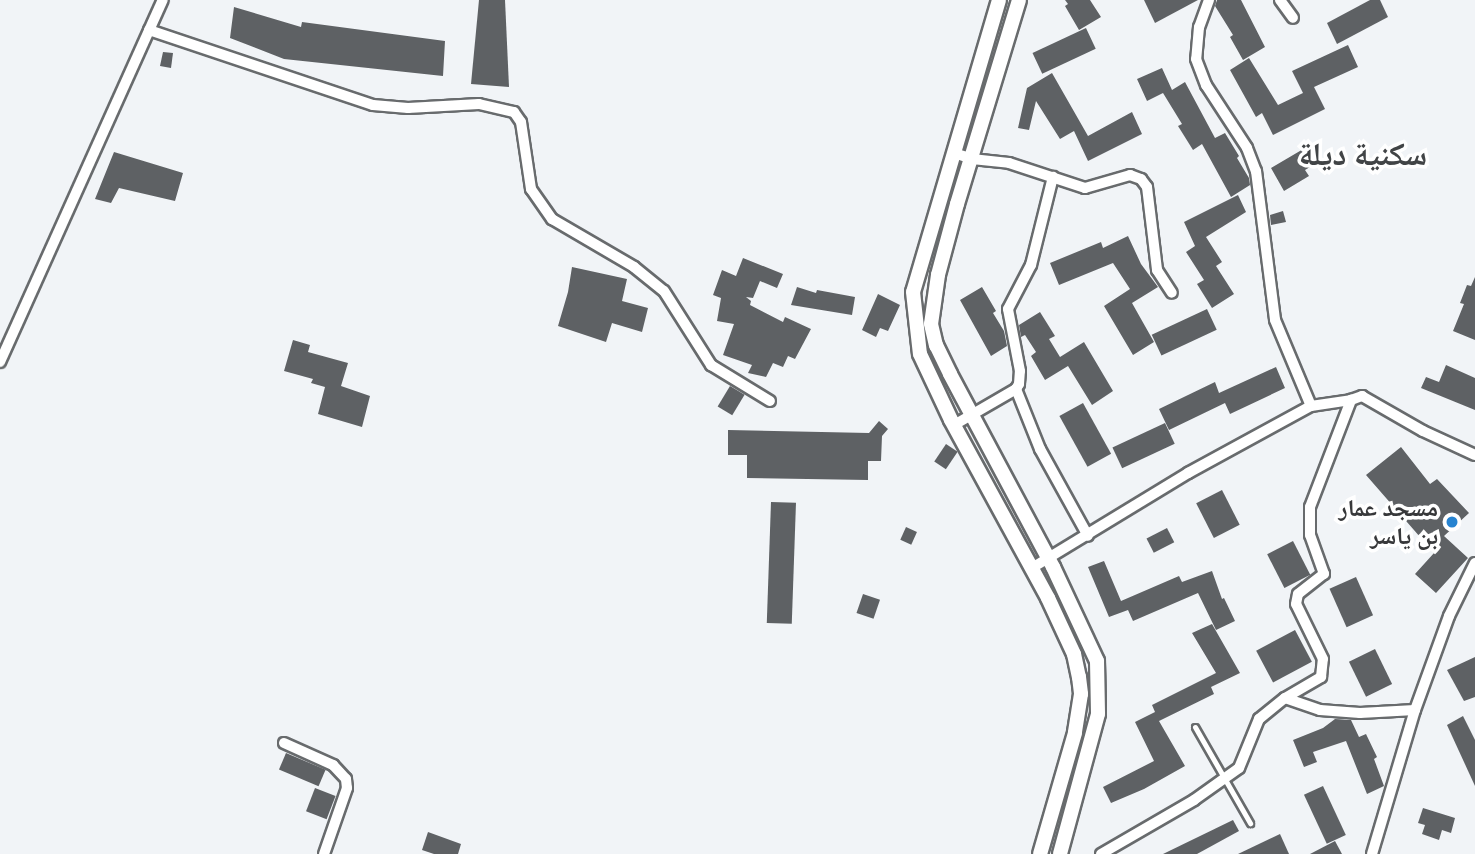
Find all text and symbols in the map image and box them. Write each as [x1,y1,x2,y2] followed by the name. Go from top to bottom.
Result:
[1299,135,1427,173] district label: سكنية ديلة
[1339,494,1438,550] place label: مسجد عمار بن ياسر
[1444,514,1460,530] marker: مسجد عمار بن ياسر

